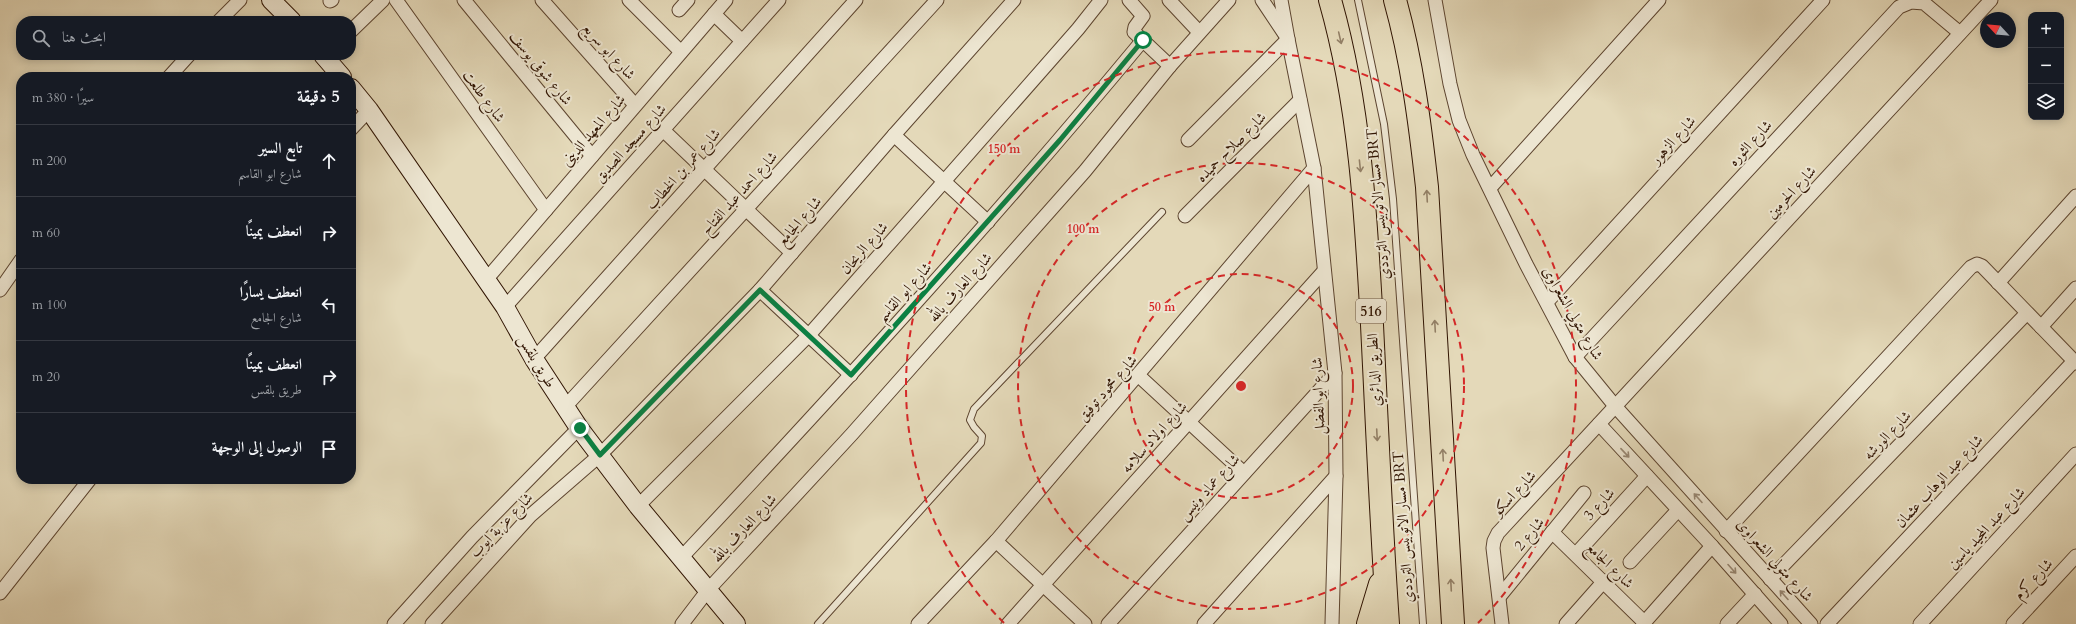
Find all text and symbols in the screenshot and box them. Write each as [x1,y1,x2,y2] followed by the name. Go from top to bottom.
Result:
[1980,12,2016,48] north arrow
[2028,12,2064,120] map controls
[2028,12,2064,48] button: +
[16,16,356,60] search box
[575,18,640,87] street label: شارع ابو سريع
[30,27,52,49] icon: search
[62,27,106,47] text: ابحث هنا
[503,27,577,111] street label: شارع شوقى يوسف
[1134,31,1152,49] route start
[1336,31,1344,44] one-way arrow
[2028,48,2064,84] button: −
[456,66,510,128] street label: شارع طلعت
[2028,84,2064,120] button: layers
[297,85,340,108] text: 5 دقيقة
[32,89,94,107] text: سيرًا · 380 m
[556,90,632,172] street label: شارع المعهد الدينى
[589,99,673,189] street label: شارع مسجد الصديق
[1191,107,1273,189] street label: شارع صلاح حميده
[1645,111,1702,172] street label: شارع الزهور
[1723,116,1779,172] street label: شارع الثوره
[641,124,727,216] street label: شارع عمر بن الخطاب
[1361,127,1397,281] street label: مسار الاتوبيس الترددي BRT
[259,138,302,158] text: تابع السير
[988,141,1021,157] text: 150 m
[696,147,784,241] street label: شارع احمد عبد الفتاح
[318,150,340,172] icon: ahead
[32,152,66,170] text: 200 m
[1356,159,1364,172] one-way arrow
[1761,161,1823,225] street label: شارع الحرمين
[238,165,302,183] text: شارع ابو القاسم
[1424,190,1431,203] one-way arrow
[772,192,829,253] street label: شارع الجامع
[836,217,895,281] street label: شارع الريحان
[246,221,302,241] text: انعطف يمينًا
[1067,221,1100,237] text: 100 m
[318,222,340,244] icon: right
[32,224,60,242] text: 60 m
[922,247,999,328] street label: شارع العارف بالله
[872,258,940,330] street label: شارع ابو القاسم
[1535,262,1608,365] street label: شارع متولي الشعراوى
[240,282,302,302] text: انعطف يسارًا
[318,294,340,316] icon: left
[32,296,66,314] text: 100 m
[1149,299,1176,315] text: 50 m
[1356,299,1386,323] road number: 516
[250,309,302,327] text: شارع الجامع
[1432,320,1439,333] one-way arrow
[513,331,561,391] street label: طريق بلقس
[1362,333,1388,407] street label: الطريق الدائري
[1072,350,1144,428] street label: شارع محمود توفيق
[246,354,302,374] text: انعطف يمينًا
[1307,357,1332,435] street label: شارع ابو الفضل
[318,366,340,388] icon: right
[32,368,60,386] text: 20 m
[1234,379,1248,393] centre of rings
[251,381,302,399] text: طريق بلقس
[1116,397,1194,479] street label: شارع اولاد سلامه
[1859,406,1918,466] street label: شارع الورشه
[571,419,589,437] route end
[1374,428,1381,441] one-way arrow
[1890,430,1990,534] street label: شارع عبد الوهاب عثمان
[212,437,302,457] text: الوصول إلى الوجهة
[318,438,340,460] icon: arrive
[1620,448,1630,458] one-way arrow
[1174,449,1247,527] street label: شارع عماد ونيس
[1440,449,1447,462] one-way arrow
[1388,450,1420,604] street label: مسار الاتوبيس الترددي BRT
[1486,466,1543,524] street label: شارع اسكو
[1579,483,1621,527] street label: شارع 3
[1943,483,2032,576] street label: شارع عبد المجيد ياسين
[465,488,539,564] street label: شارع عزبة ايوب
[706,488,783,569] street label: شارع العارف بالله
[1693,493,1702,504] one-way arrow
[1509,513,1551,557] street label: شارع 2
[1730,514,1818,608] street label: شارع متولي الشعراوى
[1579,537,1638,596] street label: شارع الجامع
[2009,554,2059,606] street label: شارع كرم
[1728,564,1737,574] one-way arrow
[1447,579,1455,592] one-way arrow
[1780,590,1789,600] one-way arrow

